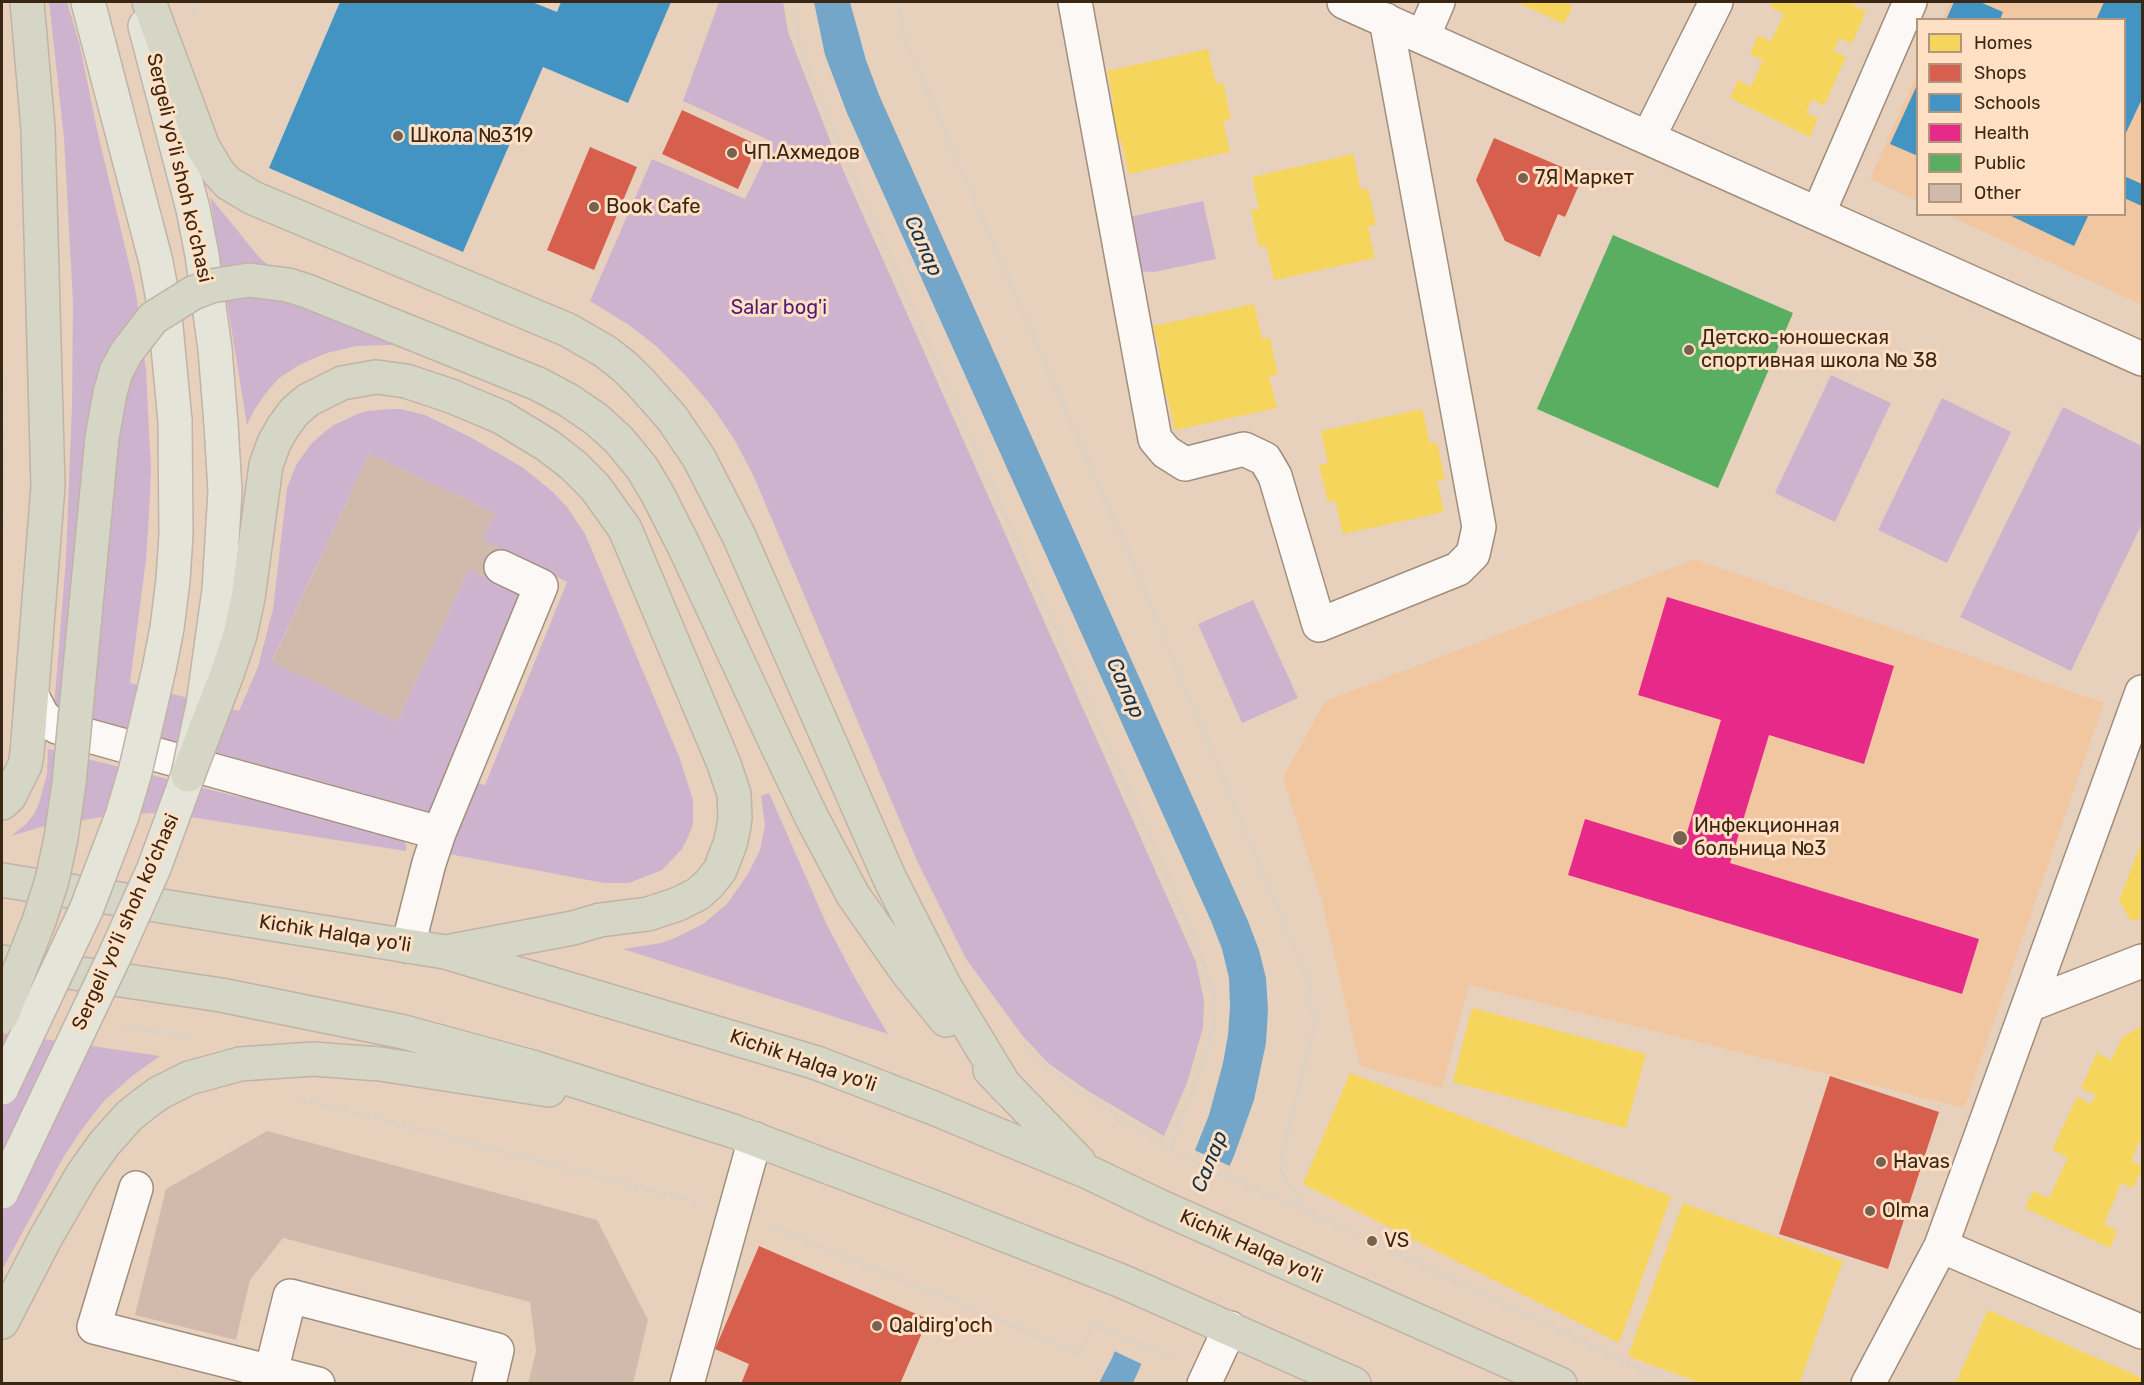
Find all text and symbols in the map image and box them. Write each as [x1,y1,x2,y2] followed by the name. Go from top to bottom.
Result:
[1916,18,2126,216] legend
[1974,32,2032,54] text: Homes
[141,51,217,285] street label: Sergeli yo‘li shoh ko‘chasi
[1974,62,2026,84] text: Shops
[1974,92,2040,114] text: Schools
[1974,122,2029,144] text: Health
[410,124,533,148] place label: Школа №319
[391,129,405,143] marker: Школа №319
[744,141,860,165] place label: ЧП.Ахмедов
[725,146,739,160] marker: ЧП.Ахмедов
[1974,152,2026,174] text: Public
[1535,166,1634,190] place label: 7Я Маркет
[1516,171,1530,185] marker: 7Я Маркет
[1974,182,2021,204] text: Other
[606,195,701,219] place label: Book Cafe
[587,200,601,214] marker: Book Cafe
[899,212,947,280] water label: Салар
[731,296,827,320] park label: Salar bog'i
[1701,326,1938,373] place label: Детско-юношеская спортивная школа № 38
[1682,343,1696,357] marker: Детско-юношеская спортивная школа № 38
[1101,654,1149,722] water label: Салар
[67,810,185,1034] street label: Sergeli yo‘li shoh ko‘chasi
[1694,814,1840,861] place label: Инфекционная больница №3
[1671,829,1689,847] marker: Инфекционная больница №3
[257,910,413,958] street label: Kichik Halqa yo'li
[726,1025,880,1097] street label: Kichik Halqa yo'li
[1186,1128,1234,1196] water label: Салар
[1893,1150,1950,1174] place label: Havas
[1874,1155,1888,1169] marker: Havas
[1882,1199,1929,1223] place label: Olma
[1863,1204,1877,1218] marker: Olma
[1176,1205,1326,1289] street label: Kichik Halqa yo'li
[1384,1229,1409,1253] place label: VS
[1365,1234,1379,1248] marker: VS
[889,1314,993,1338] place label: Qaldirg'och
[870,1319,884,1333] marker: Qaldirg'och

